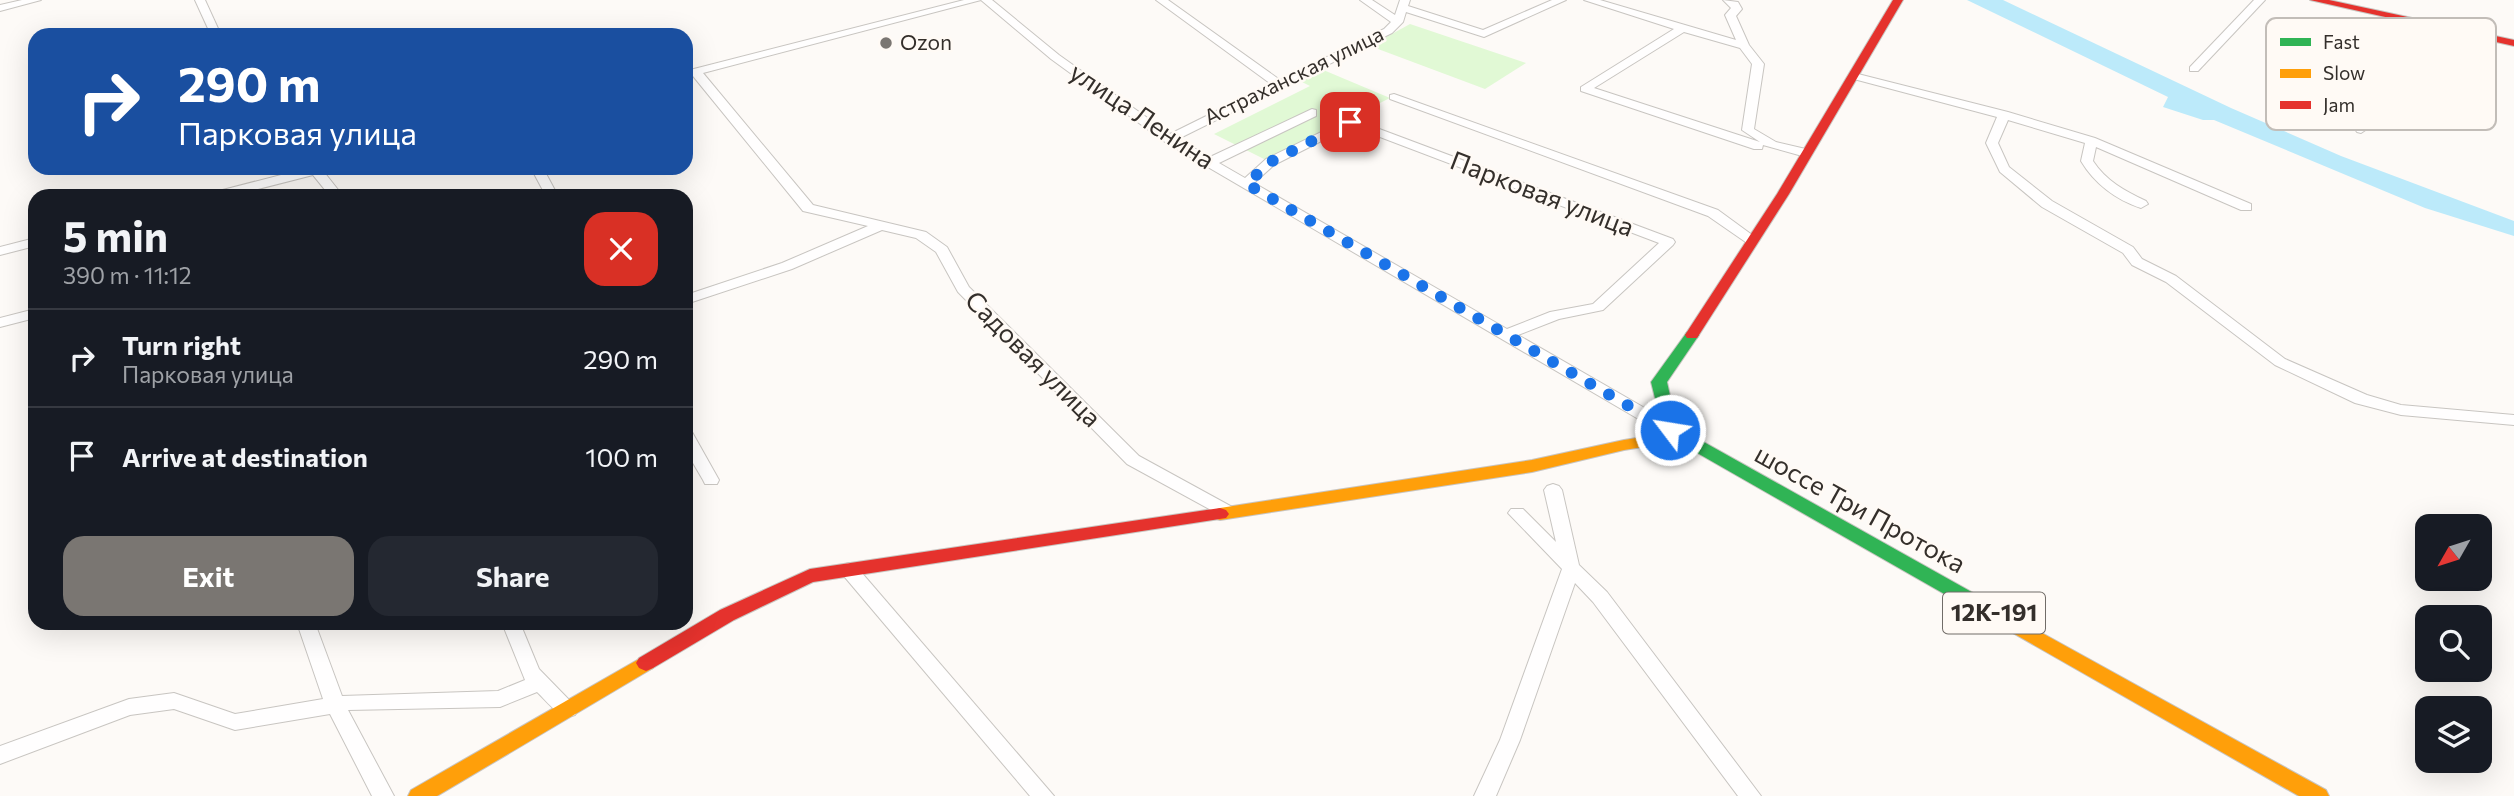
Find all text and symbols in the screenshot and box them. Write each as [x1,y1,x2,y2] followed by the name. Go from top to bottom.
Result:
[2266,18,2496,130] legend
[1200,20,1387,129] street label: Астраханская улица
[900,29,952,54] place label: Ozon
[2323,30,2360,53] text: Fast
[878,35,894,51] marker: Ozon
[178,52,320,112] text: 290 m
[1065,55,1221,174] street label: улица Ленина
[63,56,154,147] icon: right
[2323,61,2365,84] text: Slow
[1320,92,1380,152] pin
[2323,93,2355,116] text: Jam
[1331,103,1369,141] icon: arrive
[178,112,417,152] text: Парковая улица
[1446,143,1639,242] street label: Парковая улица
[63,209,168,261] text: 5 min
[584,212,658,286] button: close
[63,261,191,289] text: 390 m · 11:12
[960,284,1108,432] street label: Садовая улица
[122,329,241,360] text: Turn right
[63,339,101,377] icon: right
[583,343,658,374] text: 290 m
[122,360,294,388] text: Парковая улица
[1633,393,1707,467] position arrow
[63,437,101,475] icon: arrive
[1750,437,1971,578] street label: шоссе Три Протока
[122,441,368,472] text: Arrive at destination
[585,441,658,472] text: 100 m
[2415,514,2492,592] north arrow
[2415,514,2492,773] map controls
[63,536,354,616] button: Exit
[368,536,658,616] button: Share
[1943,592,2045,634] road number: 12К-191
[2415,605,2492,682] button: search
[2415,696,2492,773] button: layers

